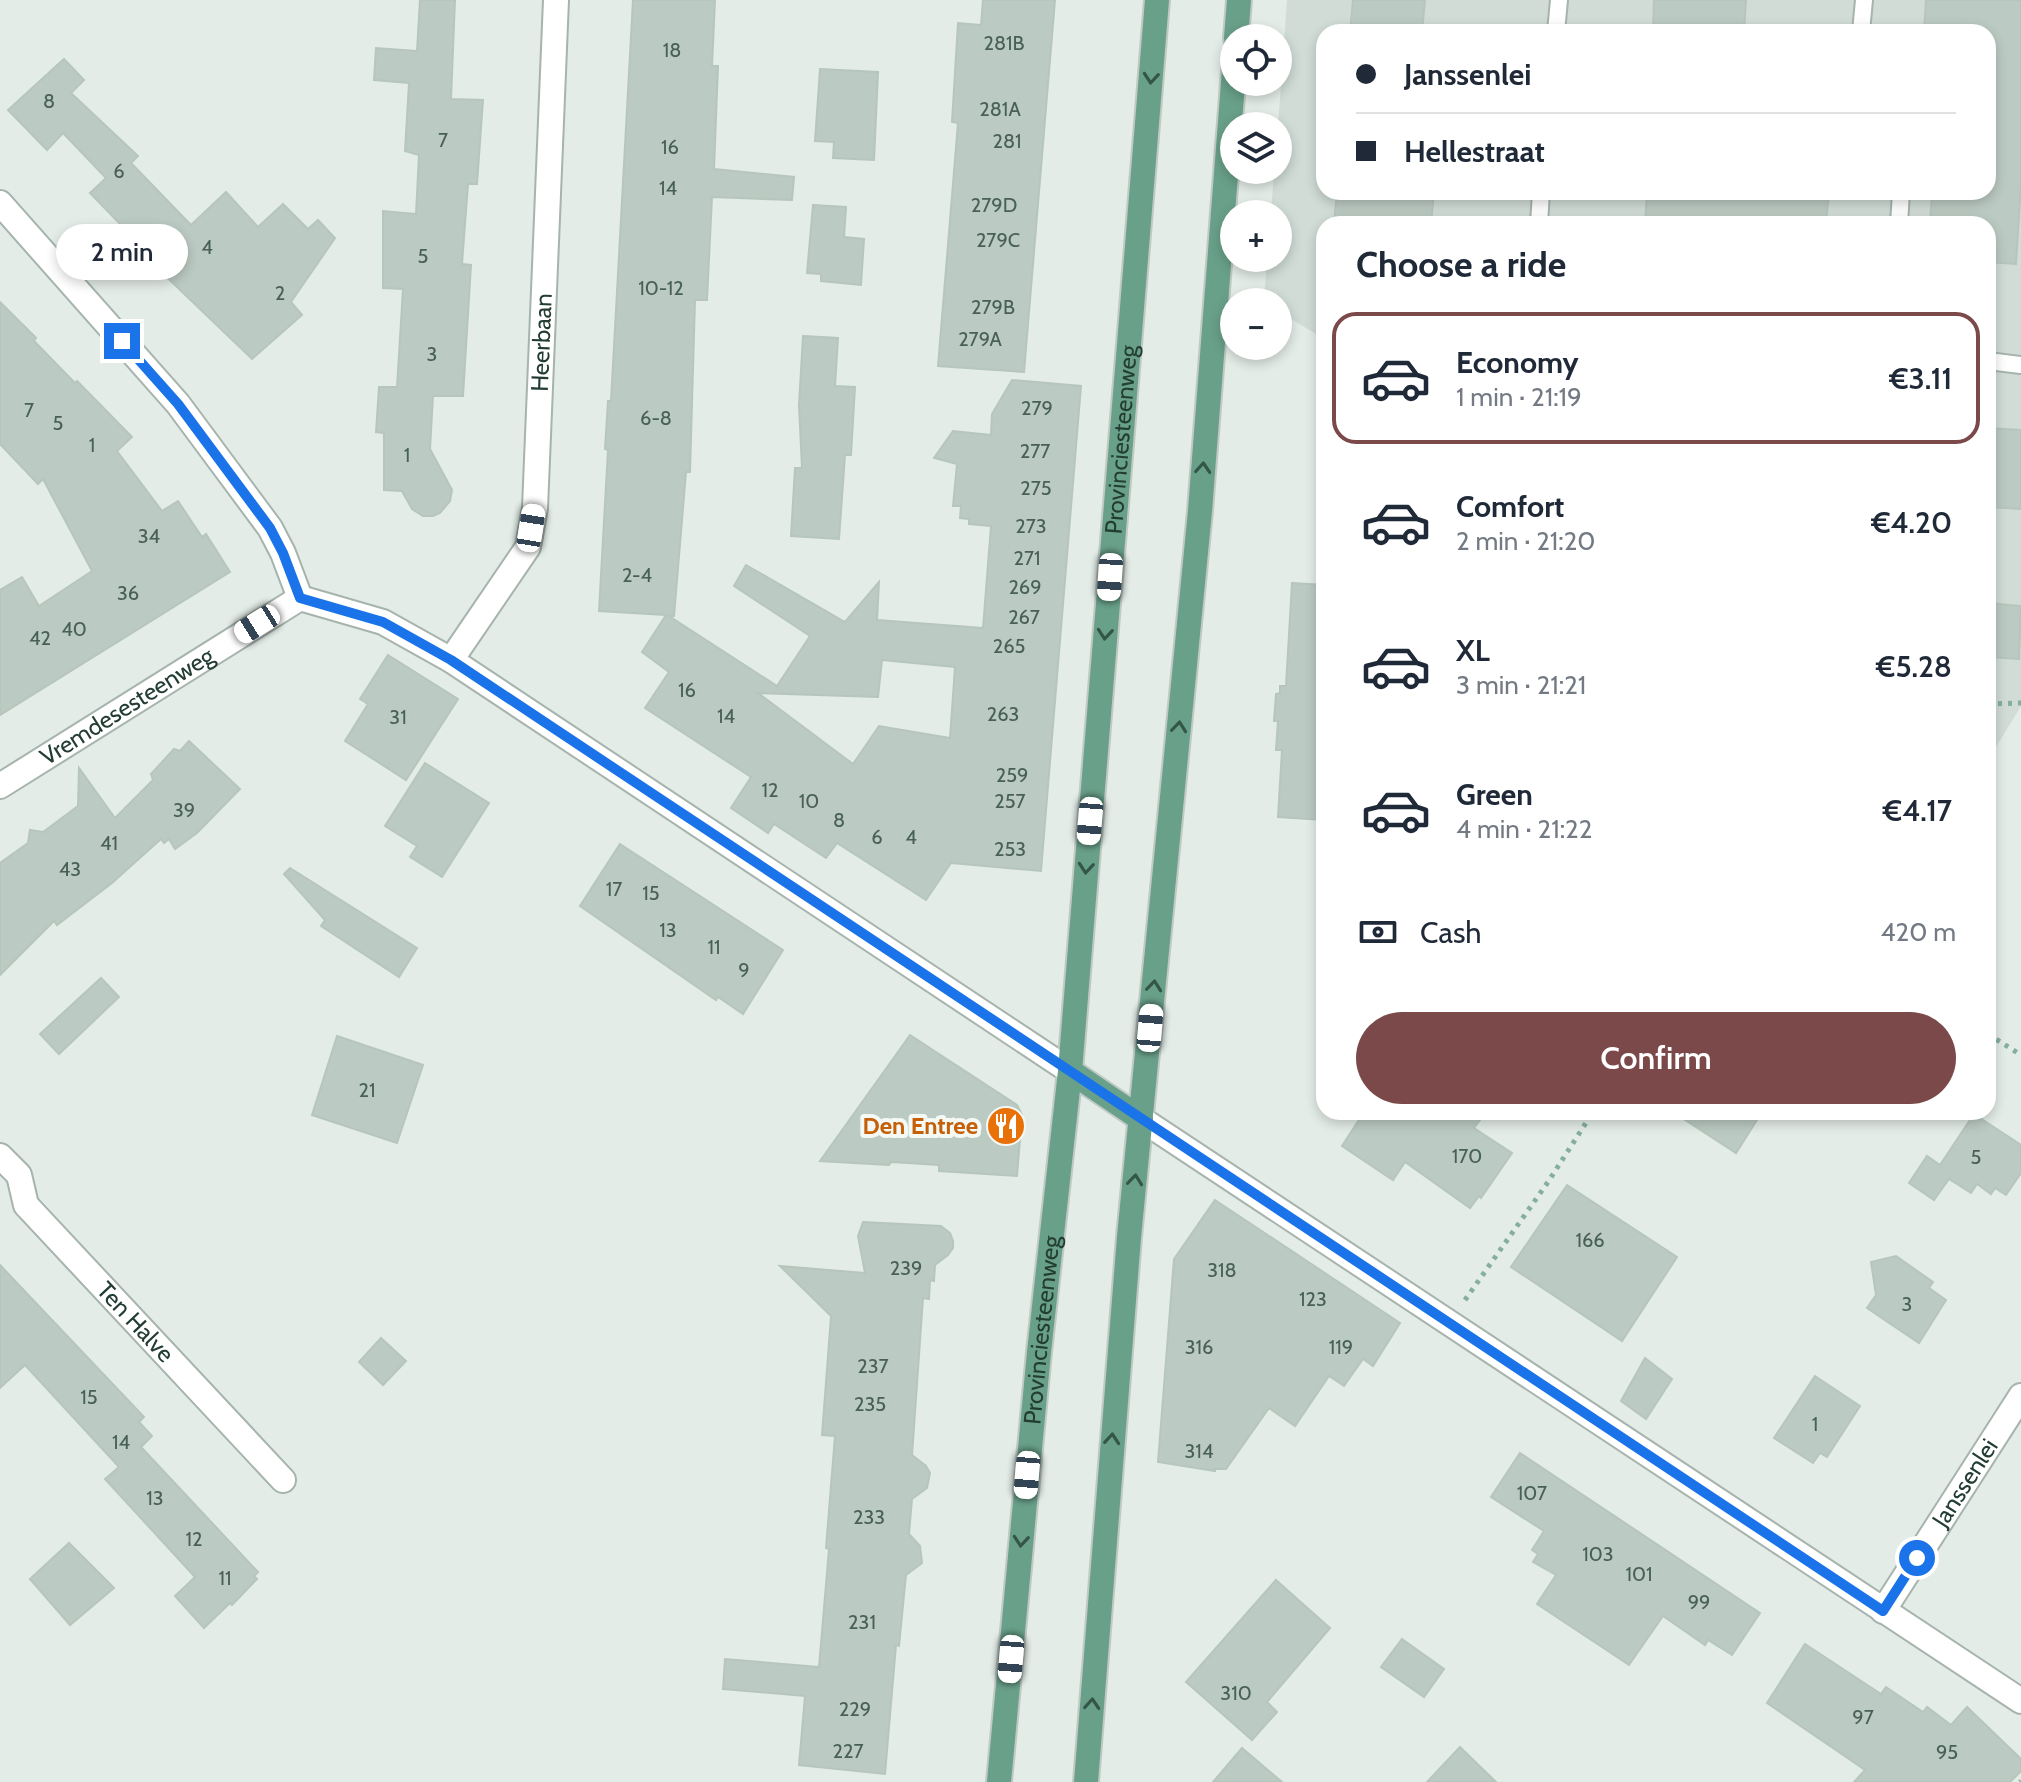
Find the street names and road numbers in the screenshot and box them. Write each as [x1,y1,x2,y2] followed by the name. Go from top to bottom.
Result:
[525,293,558,392] street label: Heerbaan
[1099,343,1143,535] street label: Provinciesteenweg
[35,640,220,771] street label: Vremdesesteenweg
[1017,1233,1066,1426] street label: Provinciesteenweg
[91,1275,180,1368] street label: Ten Halve
[1925,1433,2004,1533] street label: Janssenlei

